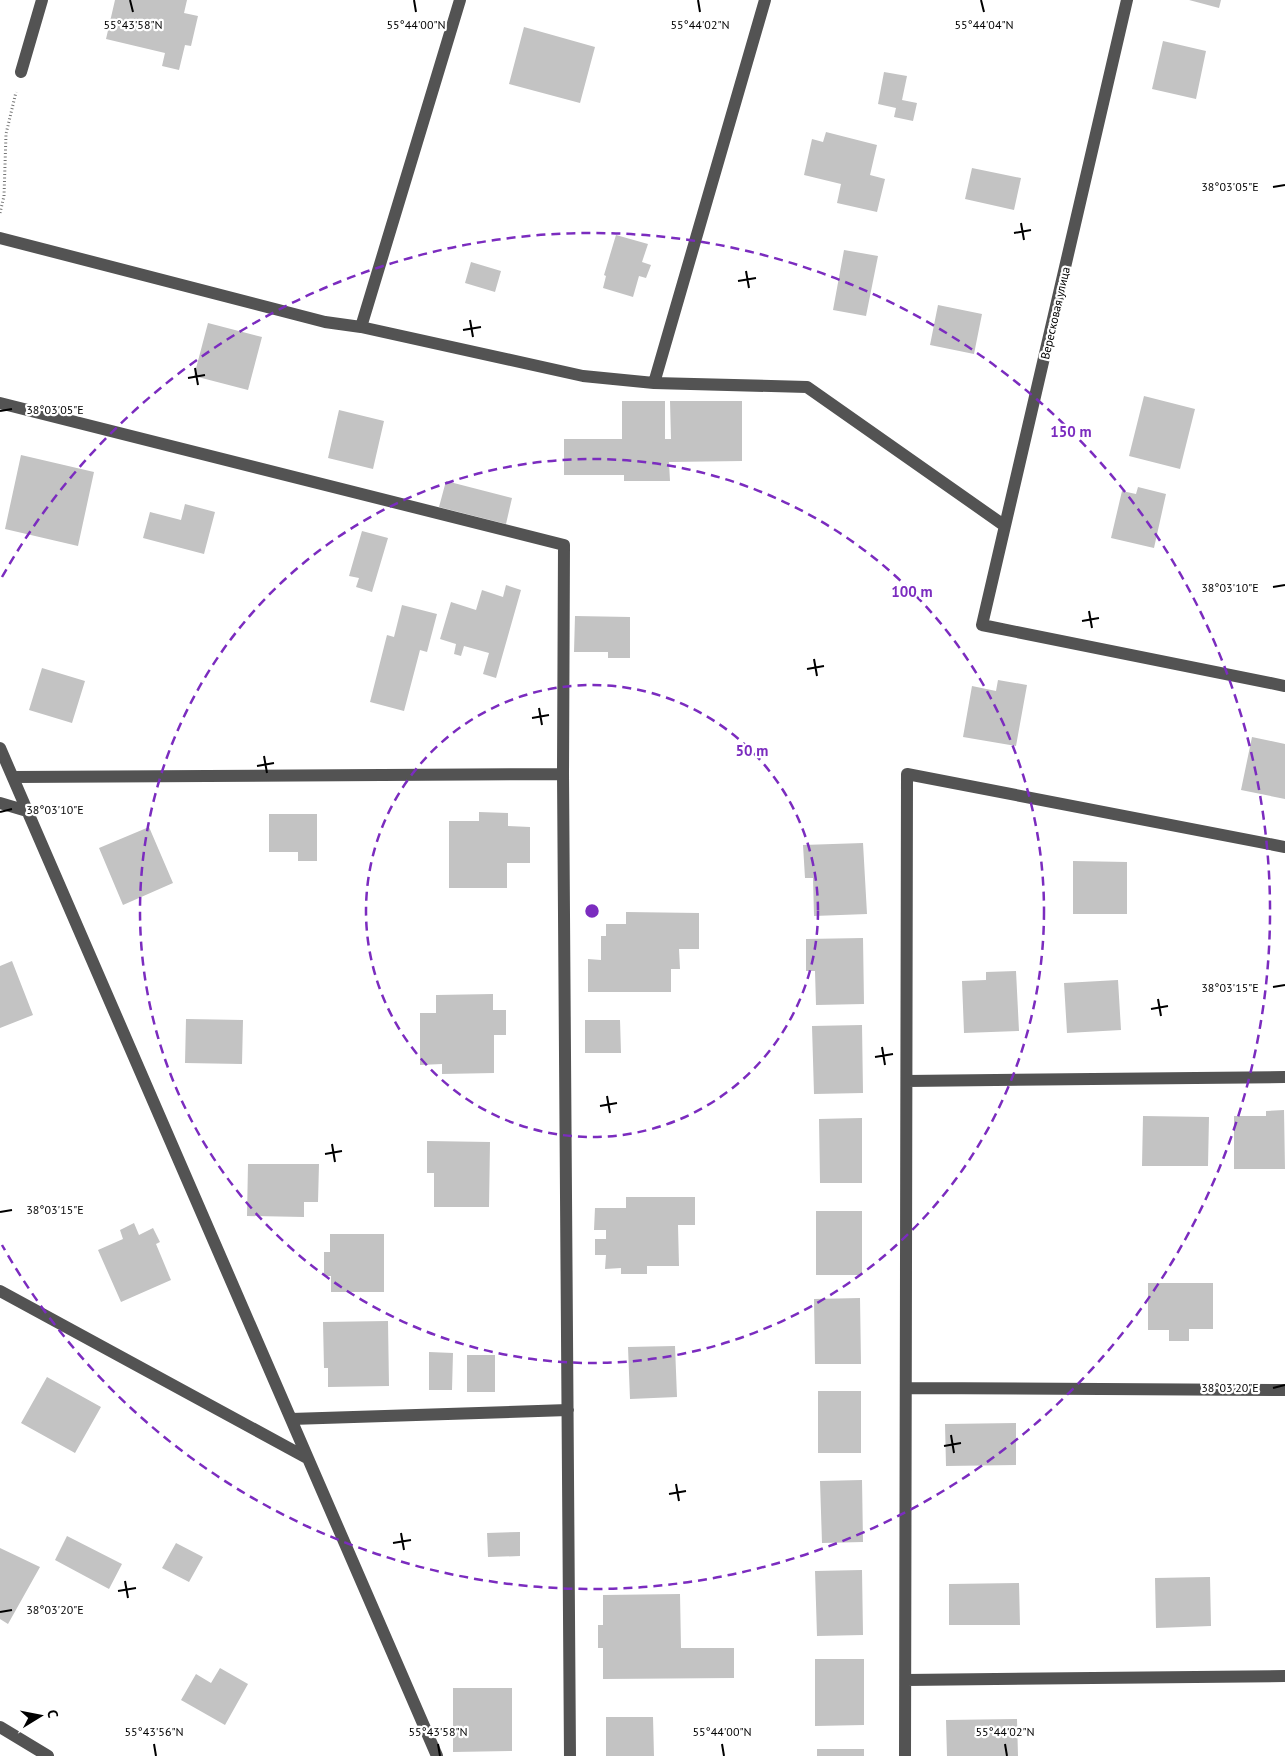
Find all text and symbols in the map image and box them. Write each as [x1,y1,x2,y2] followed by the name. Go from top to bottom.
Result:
[103,17,163,32] text: 55°43'58"N
[386,17,446,32] text: 55°44'00"N
[670,17,730,32] text: 55°44'02"N
[954,17,1014,32] text: 55°44'04"N
[1201,179,1259,194] text: 38°03'05"E
[1037,265,1073,361] street label: Вересковая улица
[26,402,84,417] text: 38°03'05"E
[1050,422,1092,441] text: 150 m
[1201,580,1259,595] text: 38°03'10"E
[891,582,933,601] text: 100 m
[736,741,768,760] text: 50 m
[26,802,84,817] text: 38°03'10"E
[583,902,601,920] centre of rings
[1201,980,1259,995] text: 38°03'15"E
[26,1202,84,1217] text: 38°03'15"E
[1201,1380,1259,1395] text: 38°03'20"E
[26,1602,84,1617] text: 38°03'20"E
[15,1691,65,1741] north arrow
[43,1708,62,1719] text: С
[124,1724,184,1739] text: 55°43'56"N
[408,1724,468,1739] text: 55°43'58"N
[692,1724,752,1739] text: 55°44'00"N
[975,1724,1035,1739] text: 55°44'02"N

